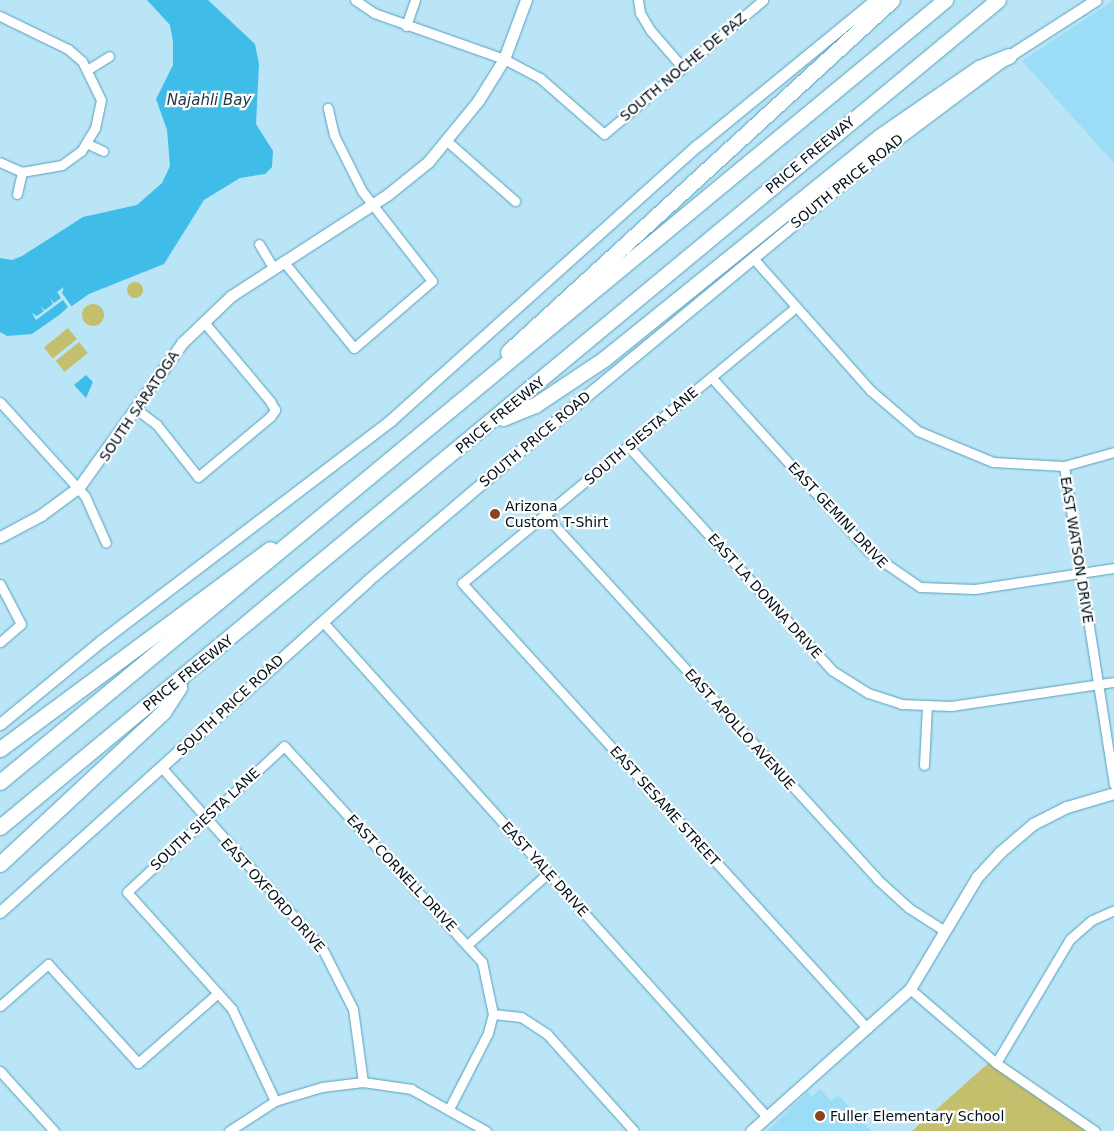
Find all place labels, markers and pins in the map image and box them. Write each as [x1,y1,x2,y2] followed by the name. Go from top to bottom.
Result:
[505,498,608,530] place label: Arizona Custom T-Shirt
[489,508,501,520] marker: Arizona Custom T-Shirt
[830,1108,1004,1124] place label: Fuller Elementary School
[814,1110,826,1122] marker: Fuller Elementary School

